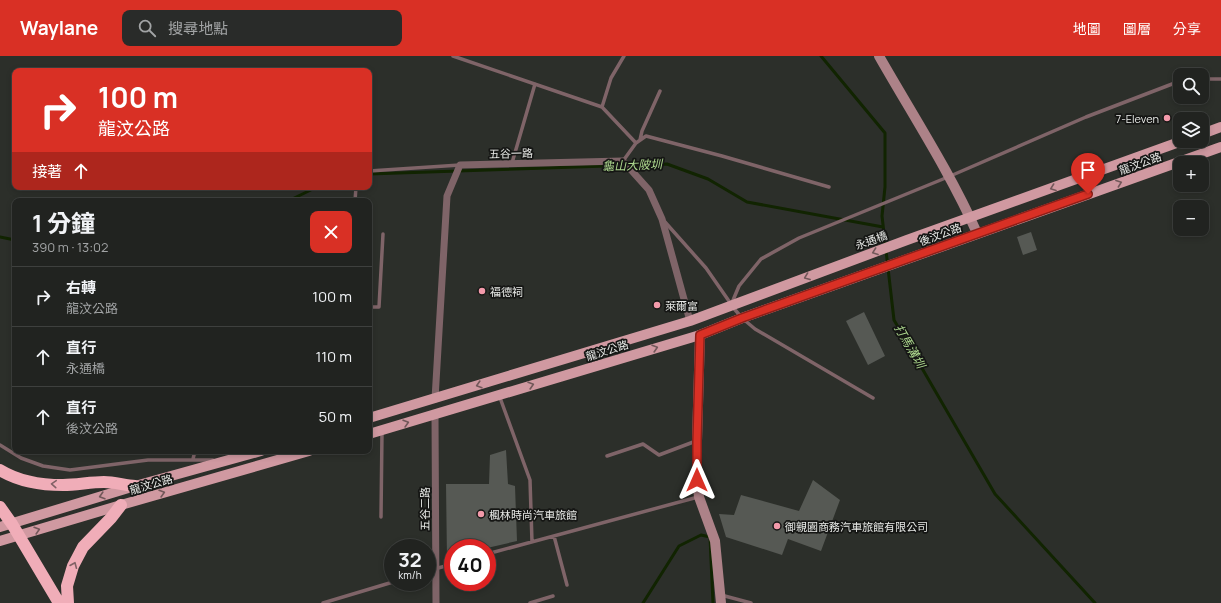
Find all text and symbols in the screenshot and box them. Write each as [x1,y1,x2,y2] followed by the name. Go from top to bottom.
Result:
[122,10,402,46] search box
[20,15,98,41] text: Waylane
[136,17,158,39] icon: search
[168,18,228,39] text: 搜尋地點
[1073,19,1101,38] text: 地圖
[1123,19,1151,38] text: 圖層
[1173,19,1201,38] text: 分享
[1173,68,1209,236] map controls
[1173,68,1209,104] button: search
[98,78,178,116] text: 100 m
[32,84,84,136] icon: right
[1116,111,1159,126] place label: 7-Eleven
[1173,112,1209,148] button: layers
[1162,113,1172,123] marker: 7-Eleven
[98,116,170,140] text: 龍汶公路
[489,145,533,161] street label: 五谷一路
[1117,148,1163,178] street label: 龍汶公路
[1071,153,1105,194] pin
[602,155,664,175] water label: 龜山大陂圳
[1173,156,1209,192] button: +
[1077,159,1099,181] icon: arrive
[70,160,92,182] icon: ahead
[32,161,62,182] text: 接著
[1116,179,1123,188] one-way arrow
[1050,183,1057,191] one-way arrow
[1173,200,1209,236] button: −
[32,206,95,239] text: 1 分鐘
[310,211,352,253] button: close
[917,219,963,249] street label: 後汶公路
[853,227,889,253] street label: 永通橋
[32,238,108,256] text: 390 m · 13:02
[872,247,879,255] one-way arrow
[803,272,810,280] one-way arrow
[66,277,96,298] text: 右轉
[490,284,523,299] place label: 福德祠
[32,286,54,308] icon: right
[312,286,352,307] text: 100 m
[477,286,487,296] marker: 福德祠
[665,298,698,313] place label: 萊爾富
[66,299,118,317] text: 龍汶公路
[652,300,662,310] marker: 萊爾富
[891,321,930,373] water label: 打馬溝圳
[584,336,630,364] street label: 龍汶公路
[66,337,96,358] text: 直行
[652,344,659,353] one-way arrow
[32,346,54,368] icon: ahead
[315,346,352,367] text: 110 m
[66,359,105,377] text: 永通橋
[476,380,483,389] one-way arrow
[527,381,534,390] one-way arrow
[66,397,96,418] text: 直行
[32,406,54,428] icon: ahead
[318,406,352,427] text: 50 m
[66,419,118,437] text: 後汶公路
[403,419,410,428] one-way arrow
[676,459,718,501] position arrow
[128,471,174,497] street label: 龍汶公路
[51,480,57,489] one-way arrow
[417,487,432,531] street label: 五谷二路
[158,489,165,498] one-way arrow
[99,491,106,500] one-way arrow
[489,507,577,522] place label: 楓林時尚汽車旅館
[476,509,486,519] marker: 楓林時尚汽車旅館
[784,519,928,534] place label: 御親園商務汽車旅館有限公司
[772,521,782,531] marker: 御親園商務汽車旅館有限公司
[34,526,41,535] one-way arrow
[444,539,496,591] speed limit sign: 40
[398,546,422,573] text: 32
[69,562,77,570] one-way arrow
[398,568,422,582] text: km/h

